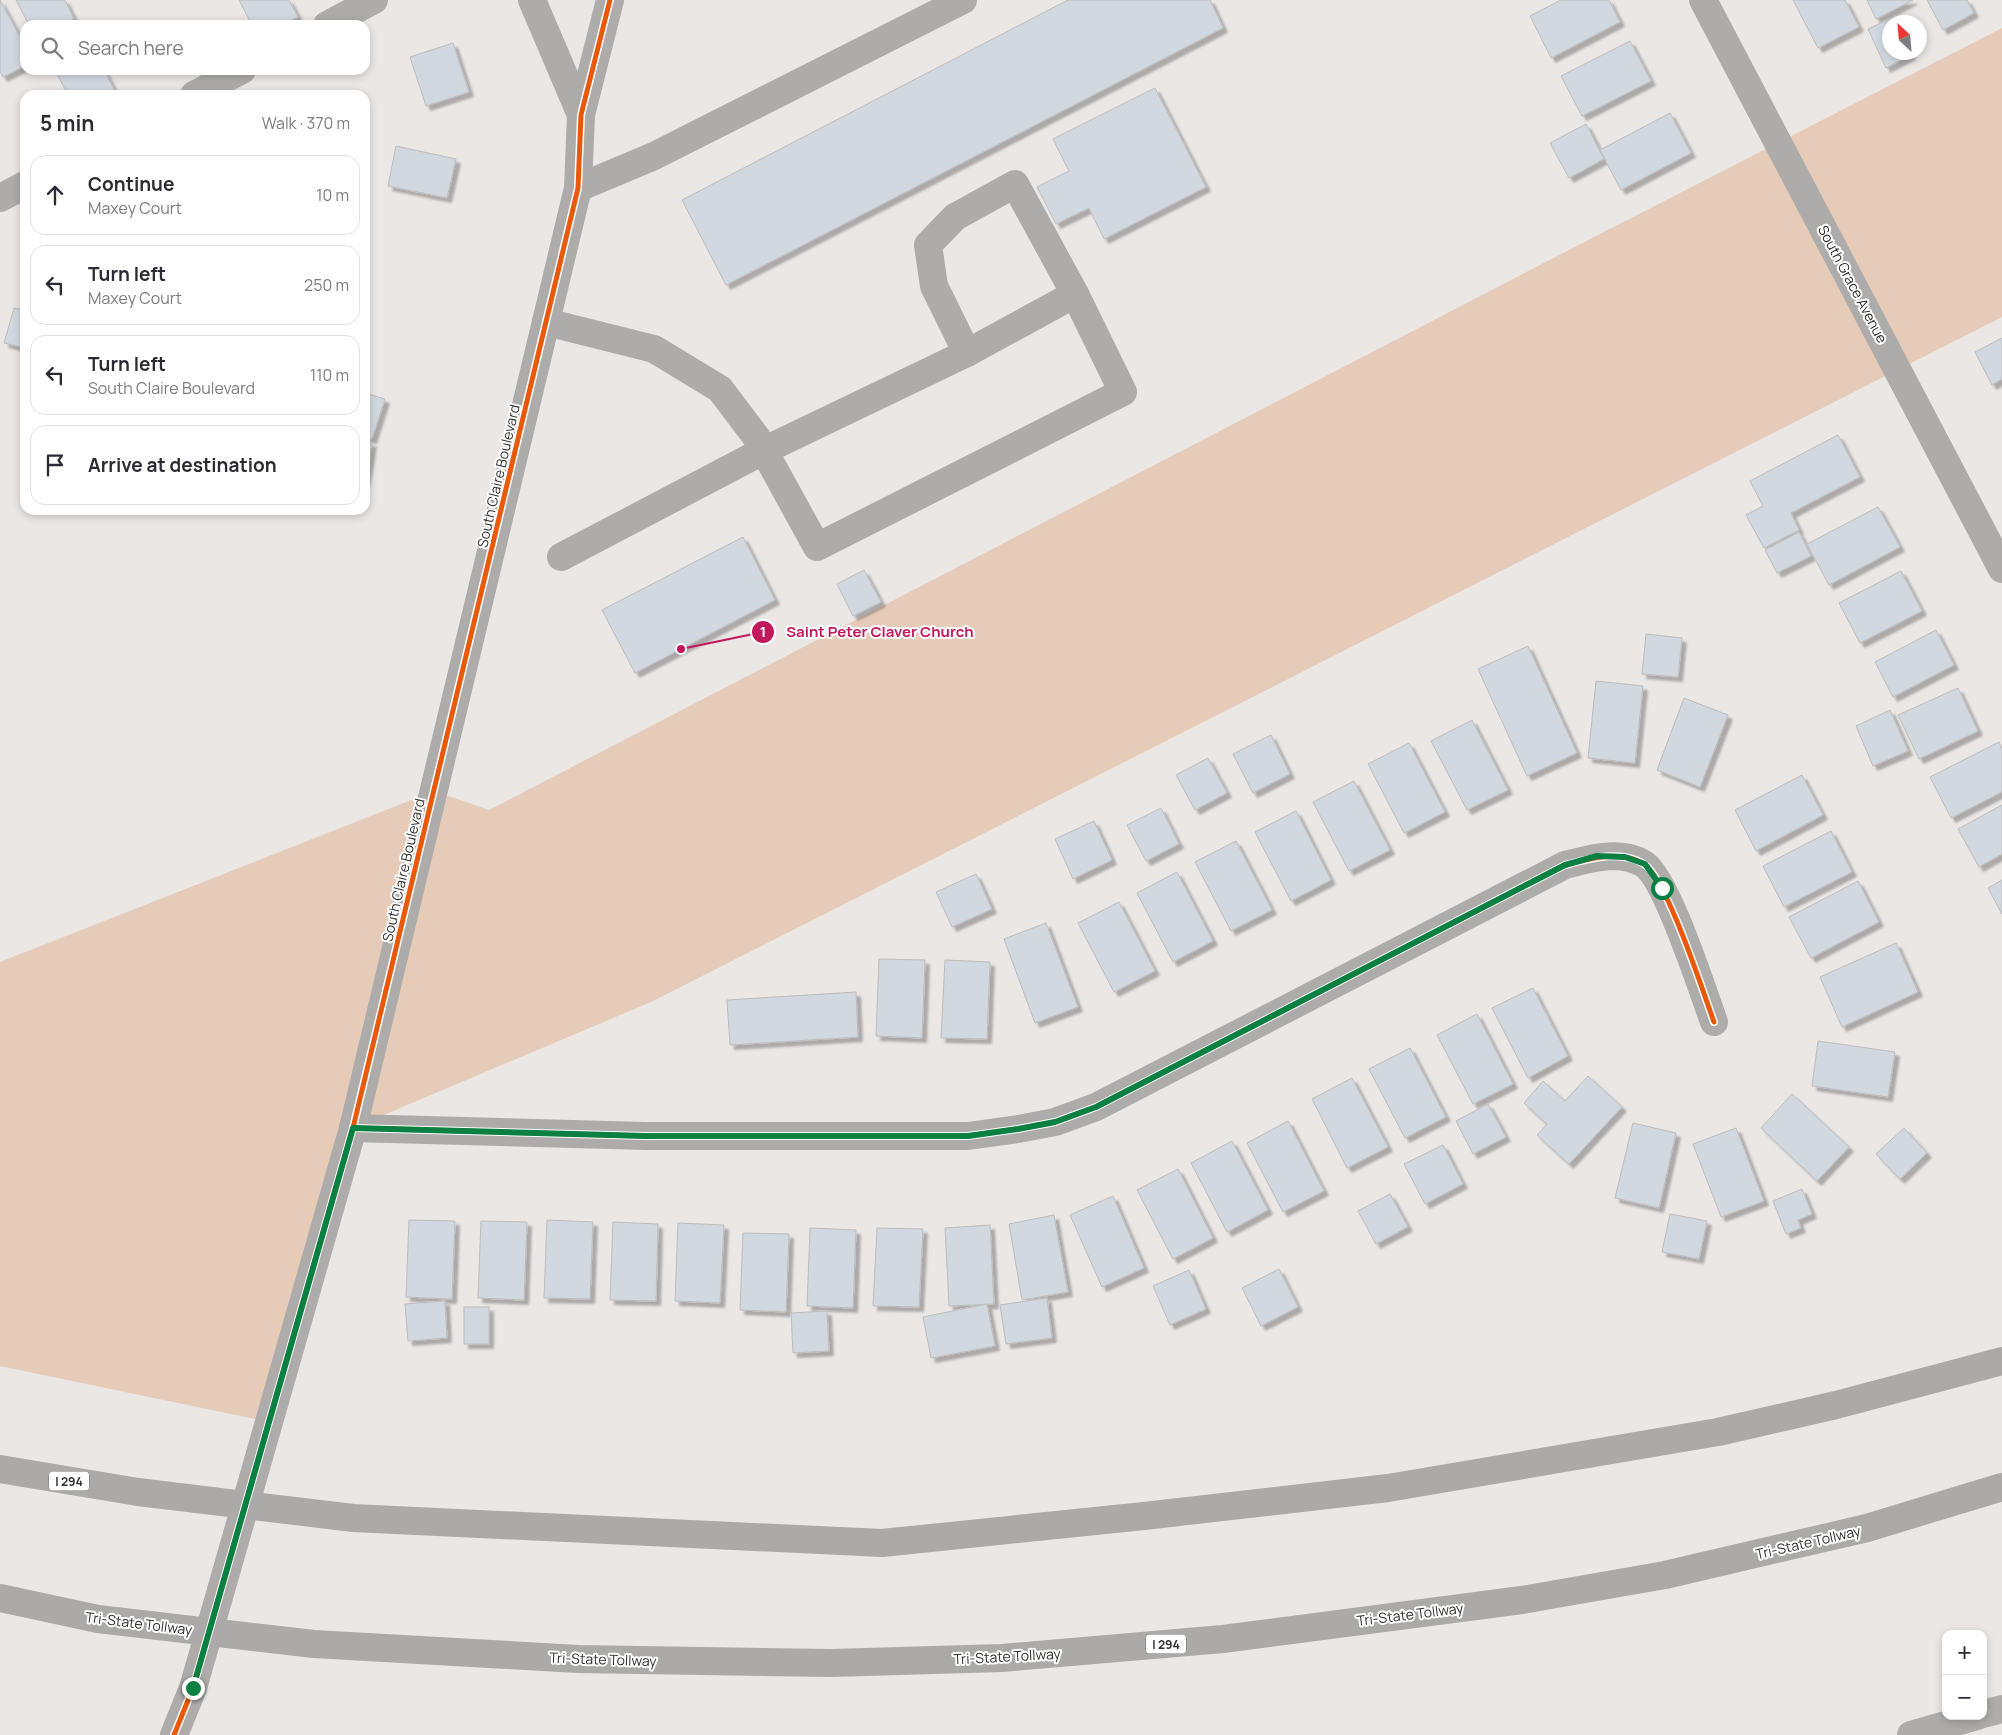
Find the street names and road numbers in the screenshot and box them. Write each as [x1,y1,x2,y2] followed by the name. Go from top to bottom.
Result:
[1814,222,1892,346] street label: South Grace Avenue
[472,403,524,549] street label: South Claire Boulevard
[377,797,429,943] street label: South Claire Boulevard
[49,1472,89,1490] road number: I 294
[1754,1521,1863,1563] street label: Tri-State Tollway
[1356,1598,1465,1630] street label: Tri-State Tollway
[85,1607,194,1639] street label: Tri-State Tollway
[1146,1635,1186,1654] road number: I 294
[953,1644,1062,1668] street label: Tri-State Tollway
[549,1648,658,1670] street label: Tri-State Tollway

